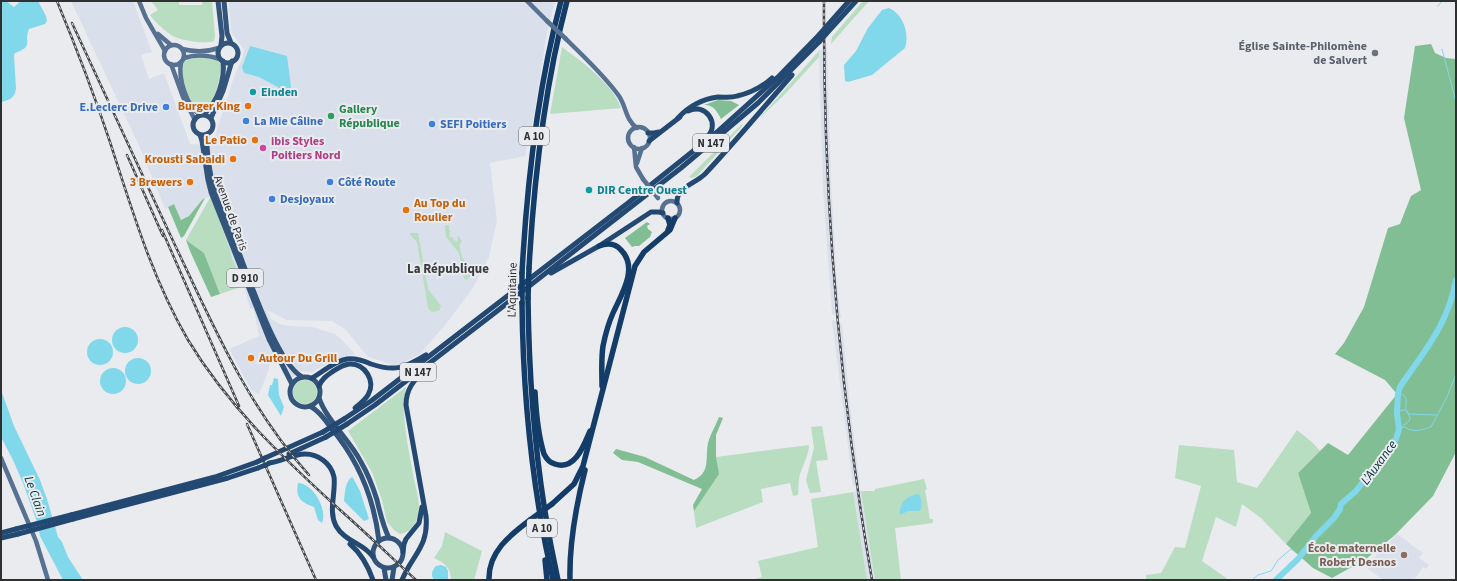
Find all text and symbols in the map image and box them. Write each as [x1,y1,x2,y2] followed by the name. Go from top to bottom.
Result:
[1238,38,1367,69] place label: Église Sainte-Philomène de Salvert
[1370,48,1380,58] marker: Église Sainte-Philomène de Salvert
[261,84,298,101] place label: Einden
[248,87,258,97] marker: Einden
[178,98,241,115] place label: Burger King
[80,99,158,116] place label: E.Leclerc Drive
[243,101,253,111] marker: Burger King
[339,101,400,132] place label: Gallery République
[161,102,171,112] marker: E.Leclerc Drive
[326,111,336,121] marker: Gallery République
[254,113,323,130] place label: La Mie Câline
[241,116,251,126] marker: La Mie Câline
[440,116,507,133] place label: SEFI Poitiers
[427,119,437,129] marker: SEFI Poitiers
[519,127,549,145] road number: A 10
[205,132,247,149] place label: Le Patio
[271,133,341,164] place label: ibis Styles Poitiers Nord
[693,134,729,152] road number: N 147
[250,135,260,145] marker: Le Patio
[258,143,268,153] marker: ibis Styles Poitiers Nord
[145,151,225,168] place label: Krousti Sabaidi
[228,154,238,164] marker: Krousti Sabaidi
[209,173,252,253] street label: Avenue de Paris
[130,174,182,191] place label: 3 Brewers
[338,174,396,191] place label: Côté Route
[185,177,195,187] marker: 3 Brewers
[325,177,335,187] marker: Côté Route
[597,182,687,199] place label: DIR Centre Ouest
[584,185,594,195] marker: DIR Centre Ouest
[280,191,334,208] place label: Desjoyaux
[267,194,277,204] marker: Desjoyaux
[413,195,466,226] place label: Au Top du Roulier
[401,205,411,215] marker: Au Top du Roulier
[407,260,489,278] district label: La République
[504,262,521,318] street label: L'Aquitaine
[227,269,263,287] road number: D 910
[258,350,338,367] place label: Autour Du Grill
[246,353,256,363] marker: Autour Du Grill
[400,363,436,381] road number: N 147
[1357,437,1401,489] water label: L’Auxance
[19,474,51,519] water label: Le Clain
[527,519,557,537] road number: A 10
[1308,540,1396,571] place label: École maternelle Robert Desnos
[1399,550,1409,560] marker: École maternelle Robert Desnos

